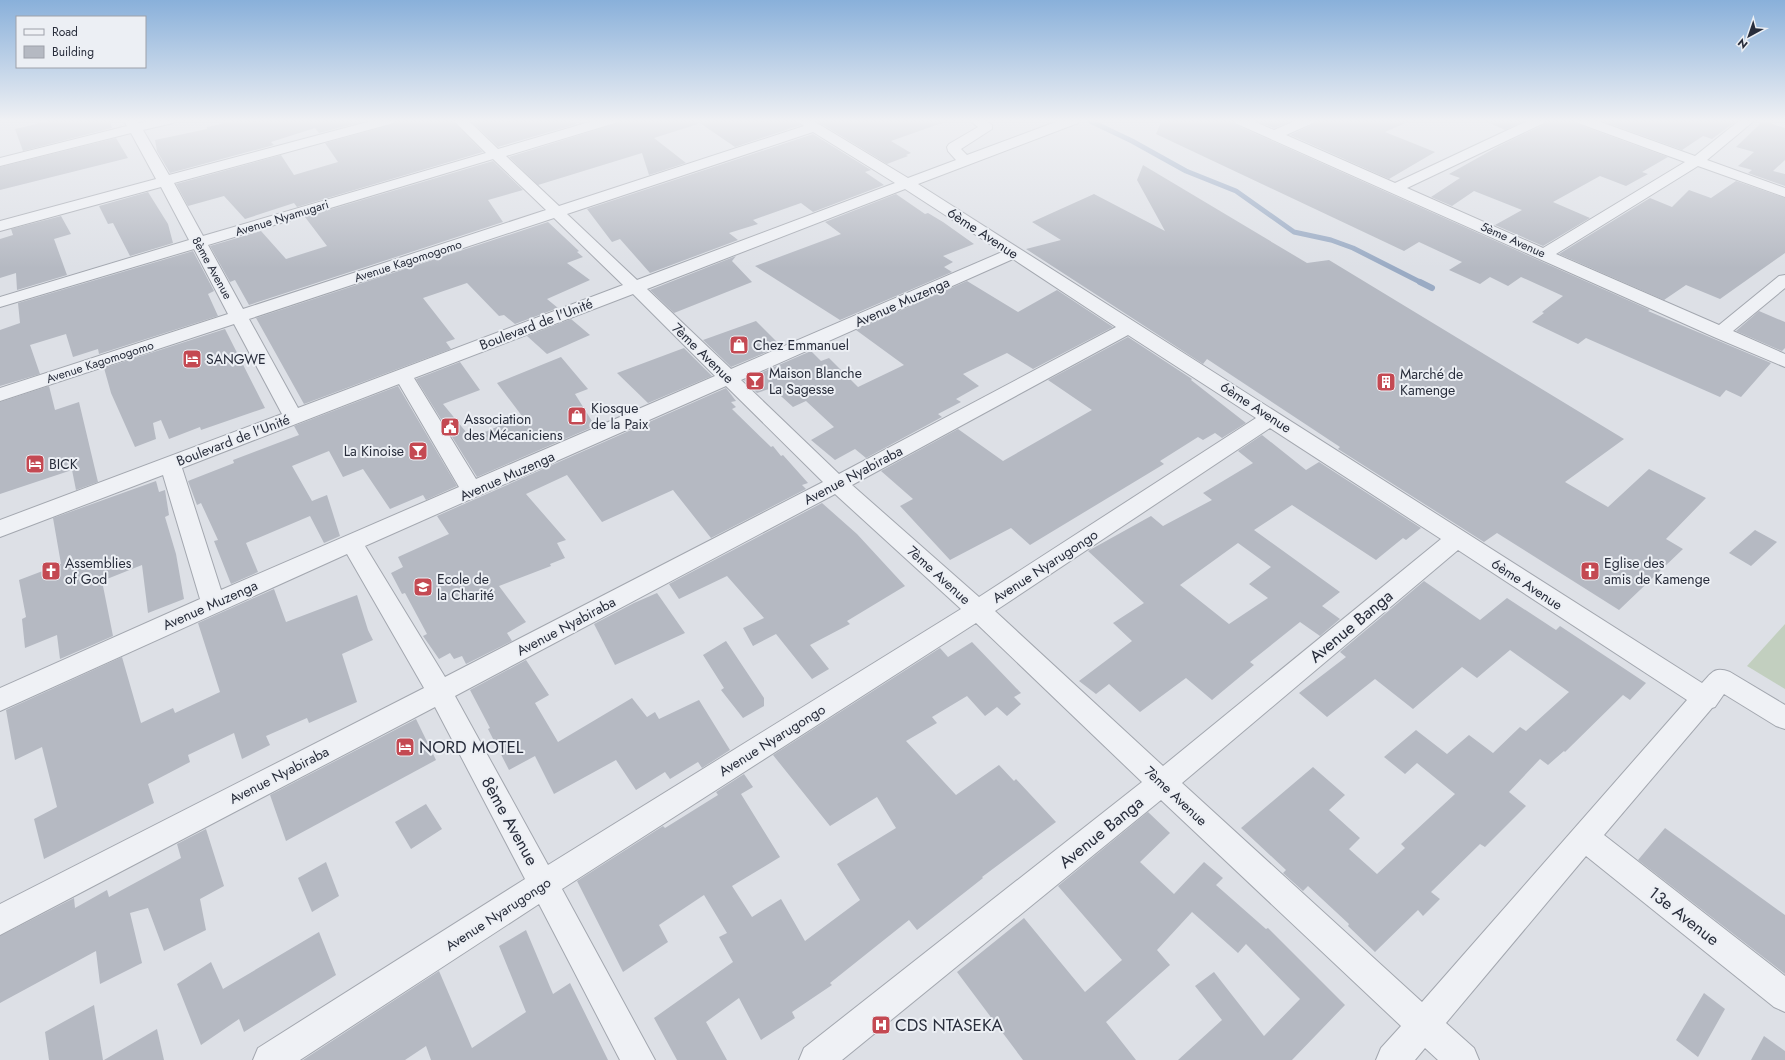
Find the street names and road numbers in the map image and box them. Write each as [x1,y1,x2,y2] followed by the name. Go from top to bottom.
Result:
[233,195,331,241] street label: Avenue Nyamugari
[943,202,1023,264] street label: 6ème Avenue
[1478,218,1548,262] street label: 5ème Avenue
[187,233,237,303] street label: 8ème Avenue
[352,235,465,287] street label: Avenue Kagomogomo
[851,272,953,332] street label: Avenue Muzenga
[476,293,596,355] street label: Boulevard de l'Unité
[667,318,739,388] street label: 7ème Avenue
[44,336,157,388] street label: Avenue Kagomogomo
[1216,376,1296,438] street label: 6ème Avenue
[173,409,293,471] street label: Boulevard de l'Unité
[800,440,906,510] street label: Avenue Nyabiraba
[456,446,558,506] street label: Avenue Muzenga
[988,524,1102,608] street label: Avenue Nyarugongo
[903,541,975,609] street label: 7ème Avenue
[1487,553,1567,615] street label: 6ème Avenue
[159,575,261,635] street label: Avenue Muzenga
[1304,584,1398,668] street label: Avenue Banga
[513,591,619,661] street label: Avenue Nyabiraba
[715,699,829,781] street label: Avenue Nyarugongo
[226,741,332,809] street label: Avenue Nyabiraba
[1140,762,1212,830] street label: 7ème Avenue
[476,772,544,870] street label: 8ème Avenue
[1054,790,1148,874] street label: Avenue Banga
[441,872,555,956] street label: Avenue Nyarugongo
[1644,881,1725,951] street label: 13e Avenue

